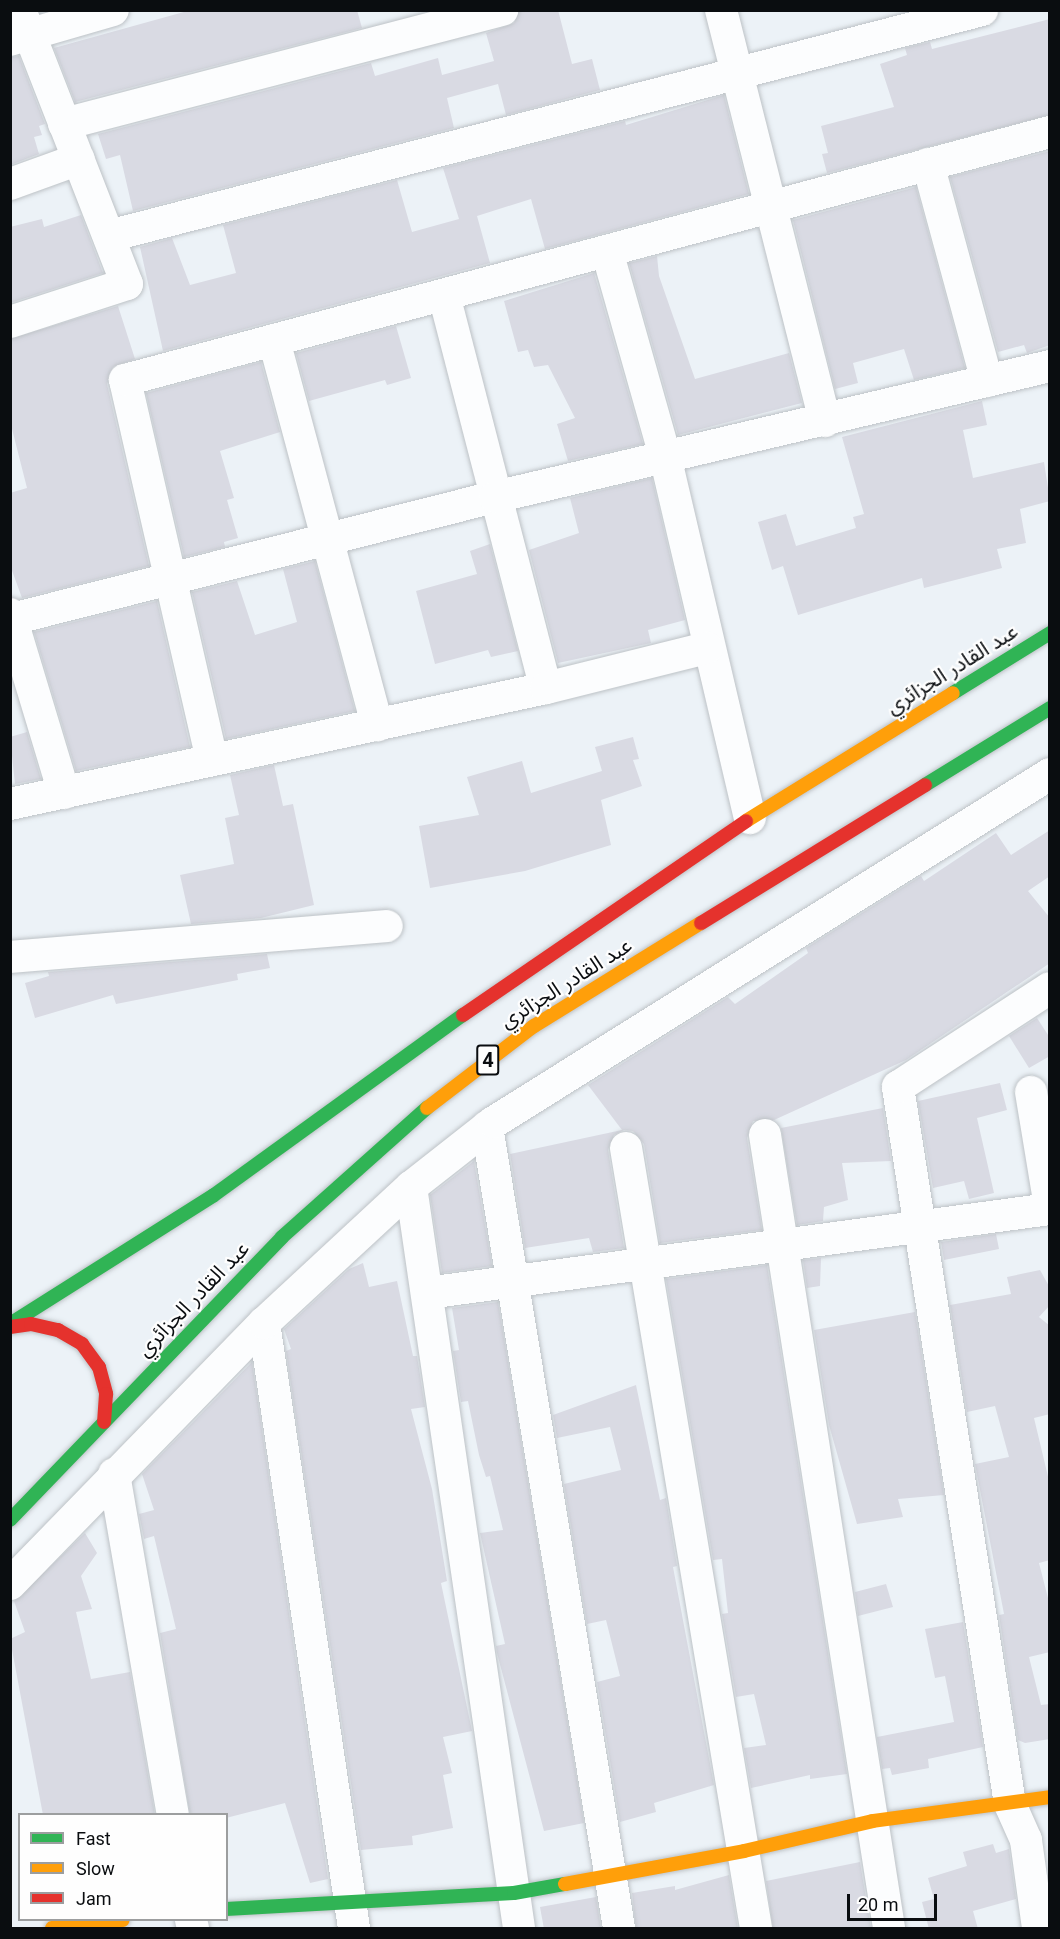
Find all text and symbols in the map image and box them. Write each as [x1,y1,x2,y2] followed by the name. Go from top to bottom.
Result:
[881,618,1023,720] street label: عبد القادر الجزائري
[495,932,637,1034] street label: عبد القادر الجزائري
[476,1043,500,1077] road number: 4
[132,1236,254,1362] street label: عبد القادر الجزائري
[18,1813,228,1921] legend
[76,1828,111,1849] text: Fast
[76,1858,115,1879] text: Slow
[850,1882,940,1920] scale bar
[76,1888,112,1909] text: Jam
[858,1894,898,1915] text: 20 m

